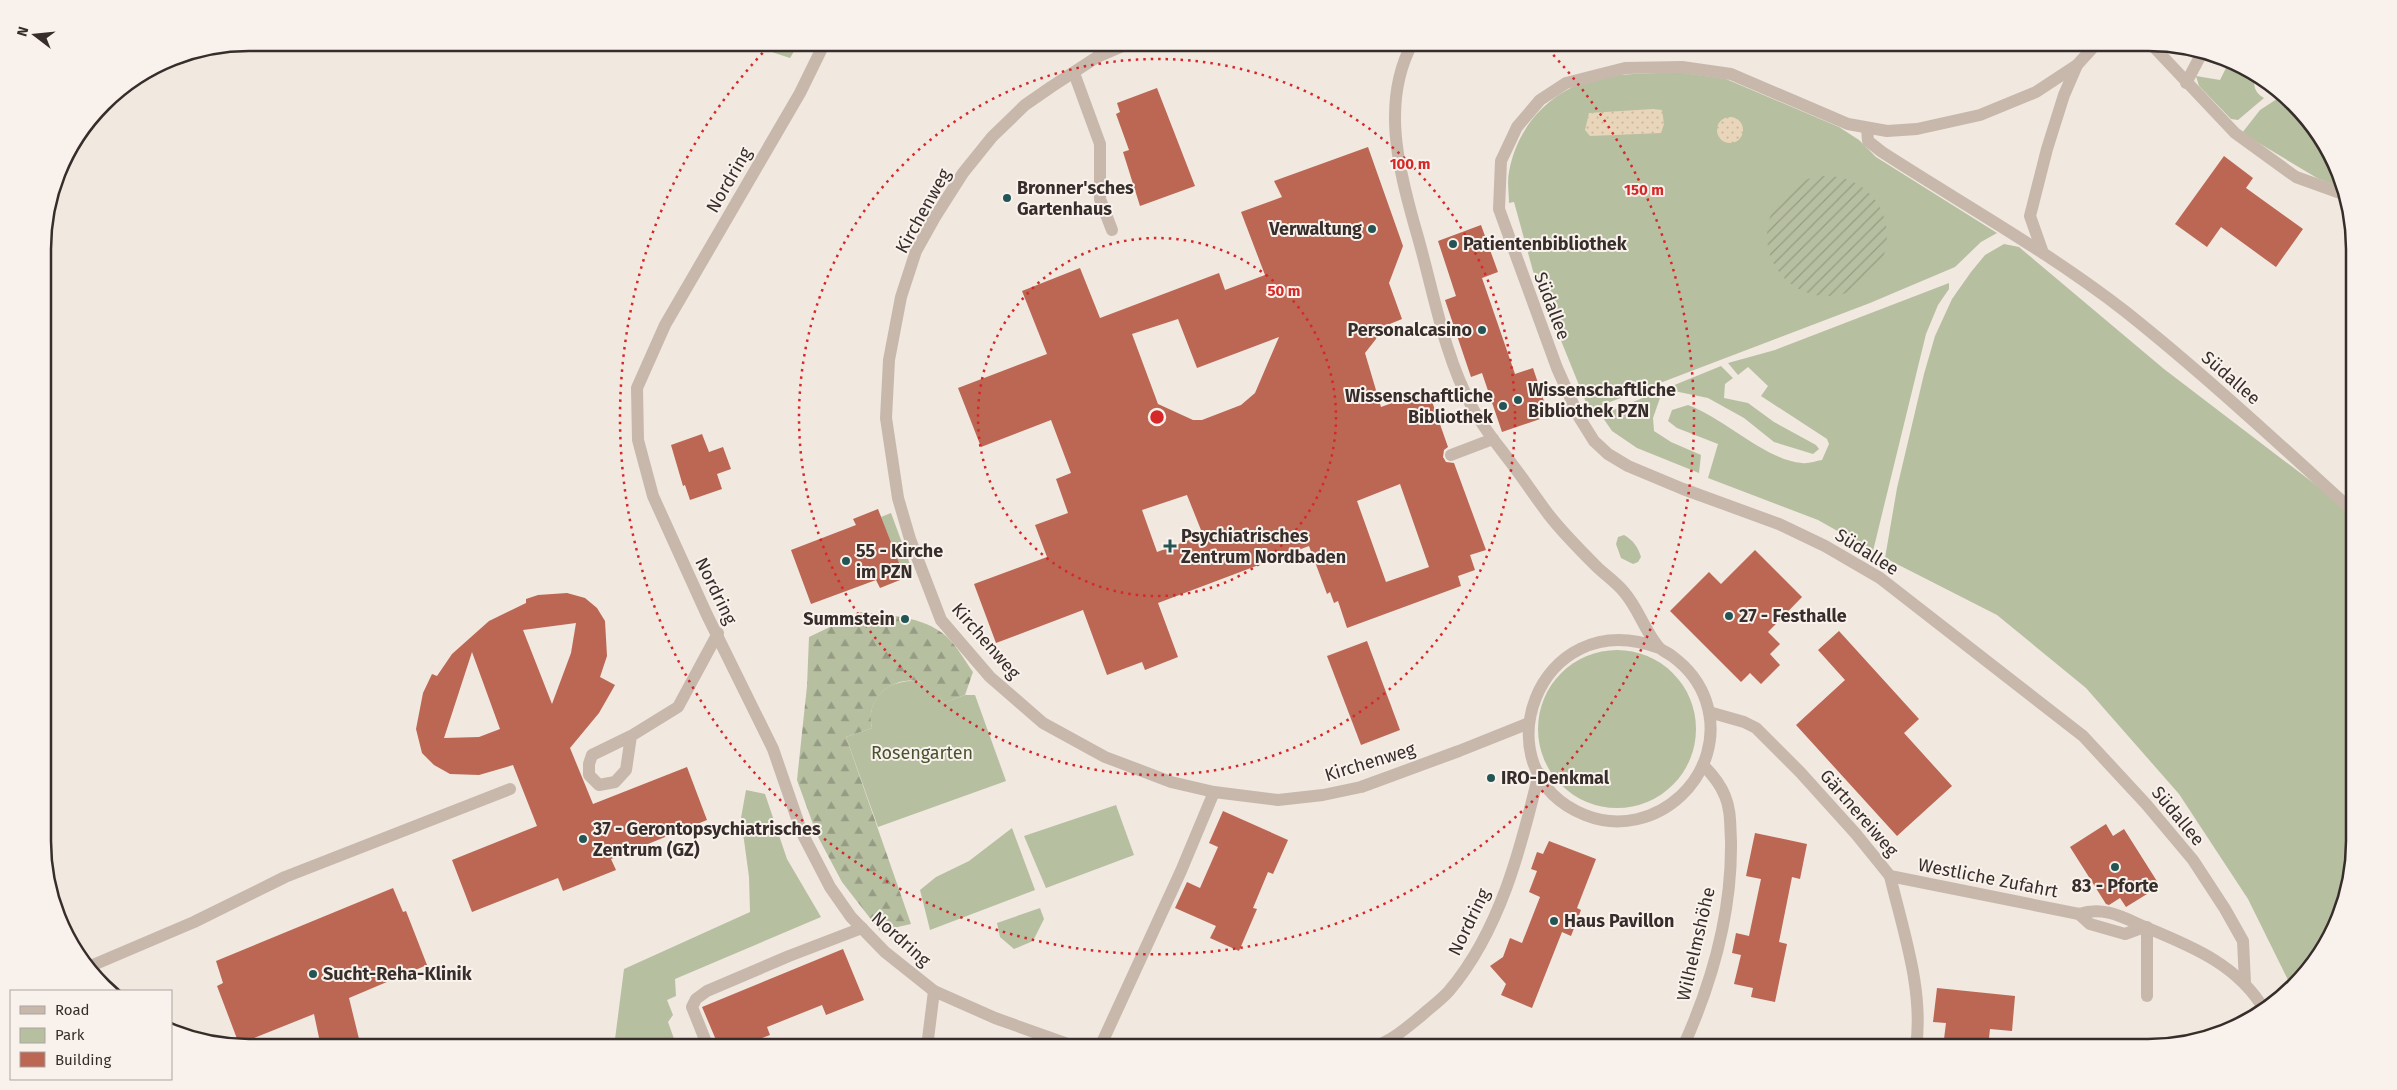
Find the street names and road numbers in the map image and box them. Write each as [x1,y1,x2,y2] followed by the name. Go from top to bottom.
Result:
[701,143,757,217] street label: Nordring
[891,164,956,257] street label: Kirchenweg
[1529,269,1575,343] street label: Südallee
[2197,346,2265,410] street label: Südallee
[1831,524,1903,580] street label: Südallee
[690,554,742,629] street label: Nordring
[947,598,1025,684] street label: Kirchenweg
[1322,738,1419,786] street label: Kirchenweg
[1815,765,1903,862] street label: Gärtnereiweg
[2147,782,2209,850] street label: Südallee
[1916,854,2060,902] street label: Westliche Zufahrt
[1443,884,1495,959] street label: Nordring
[1672,885,1720,1003] street label: Wilhelmshöhe
[867,907,936,972] street label: Nordring

